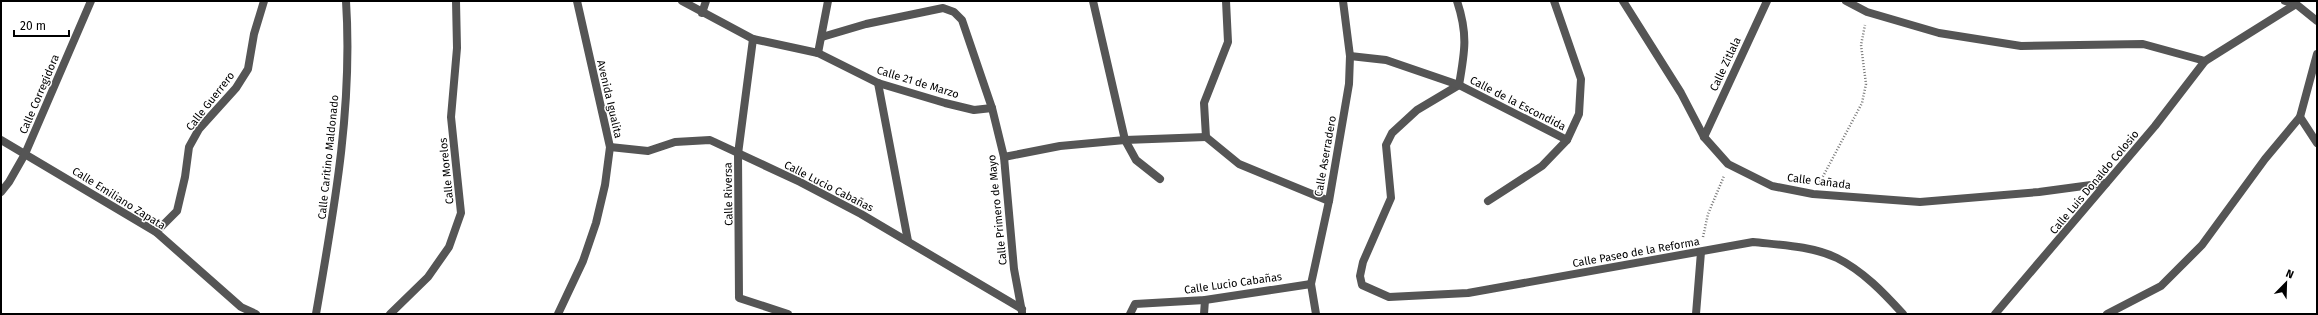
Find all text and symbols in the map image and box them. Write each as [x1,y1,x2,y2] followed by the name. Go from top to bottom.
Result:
[14,12,69,38] scale bar
[20,19,46,33] text: 20 m
[1707,35,1744,93] street label: Calle Zitlala
[17,52,62,136] street label: Calle Corregidora
[594,59,625,140] street label: Avenida Igualita
[875,64,961,101] street label: Calle 21 de Marzo
[183,69,237,133] street label: Calle Guerrero
[1468,74,1568,133] street label: Calle de la Escondida
[315,94,342,220] street label: Calle Caritino Maldonado
[1312,115,1339,197] street label: Calle Aserradero
[2047,128,2142,237] street label: Calle Luis Donaldo Colosio
[437,137,456,205] street label: Calle Morelos
[985,154,1010,266] street label: Calle Primero de Mayo
[782,158,876,215] street label: Calle Lucio Cabañas
[721,162,736,226] street label: Calle Riversa
[70,164,168,232] street label: Calle Emiliano Zapata
[1786,171,1852,192] street label: Calle Cañada
[1571,235,1701,270] street label: Calle Paseo de la Reforma
[2266,263,2306,303] north arrow
[2284,267,2296,282] text: N
[1183,270,1283,297] street label: Calle Lucio Cabañas

